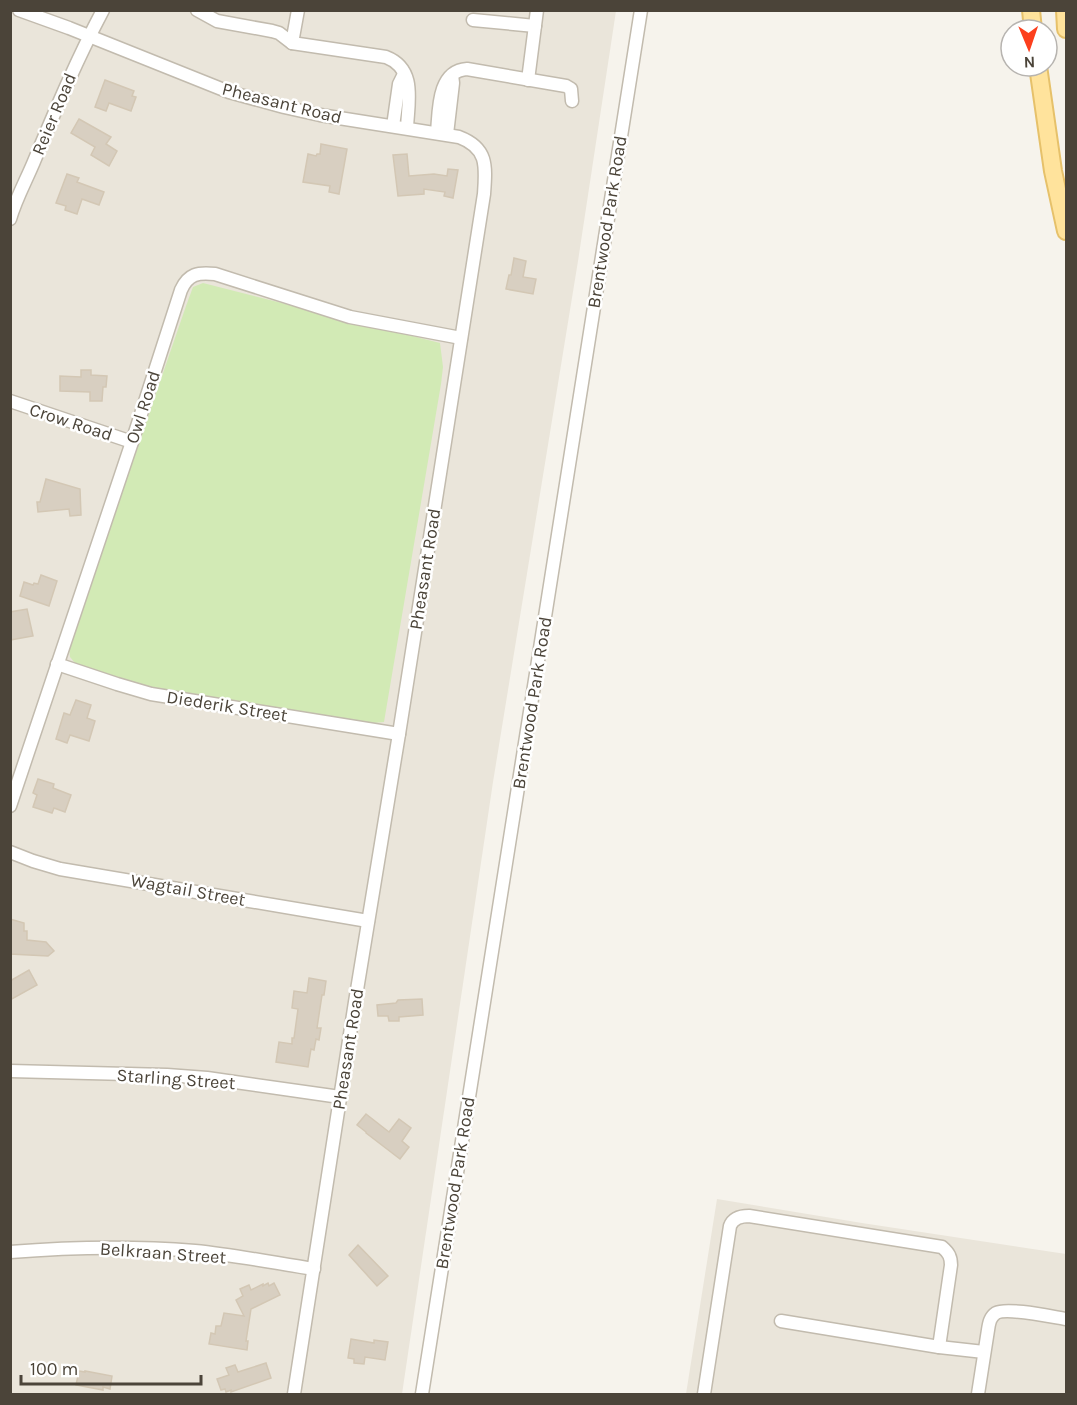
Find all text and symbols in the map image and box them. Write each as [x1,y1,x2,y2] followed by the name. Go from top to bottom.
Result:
[999,18,1059,78] north arrow
[1023,53,1036,72] text: N
[27,70,81,158] street label: Reier Road
[220,77,344,129] street label: Pheasant Road
[582,134,632,310] street label: Brentwood Park Road
[121,368,165,446] street label: Owl Road
[27,398,115,446] street label: Crow Road
[405,507,445,631] street label: Pheasant Road
[507,615,557,791] street label: Brentwood Park Road
[165,686,289,726] street label: Diederik Street
[129,869,247,911] street label: Wagtail Street
[328,987,368,1111] street label: Pheasant Road
[116,1064,236,1094] street label: Starling Street
[430,1095,480,1271] street label: Brentwood Park Road
[99,1238,227,1268] street label: Belkraan Street
[21,1348,201,1386] scale bar
[30,1358,78,1380] text: 100 m

